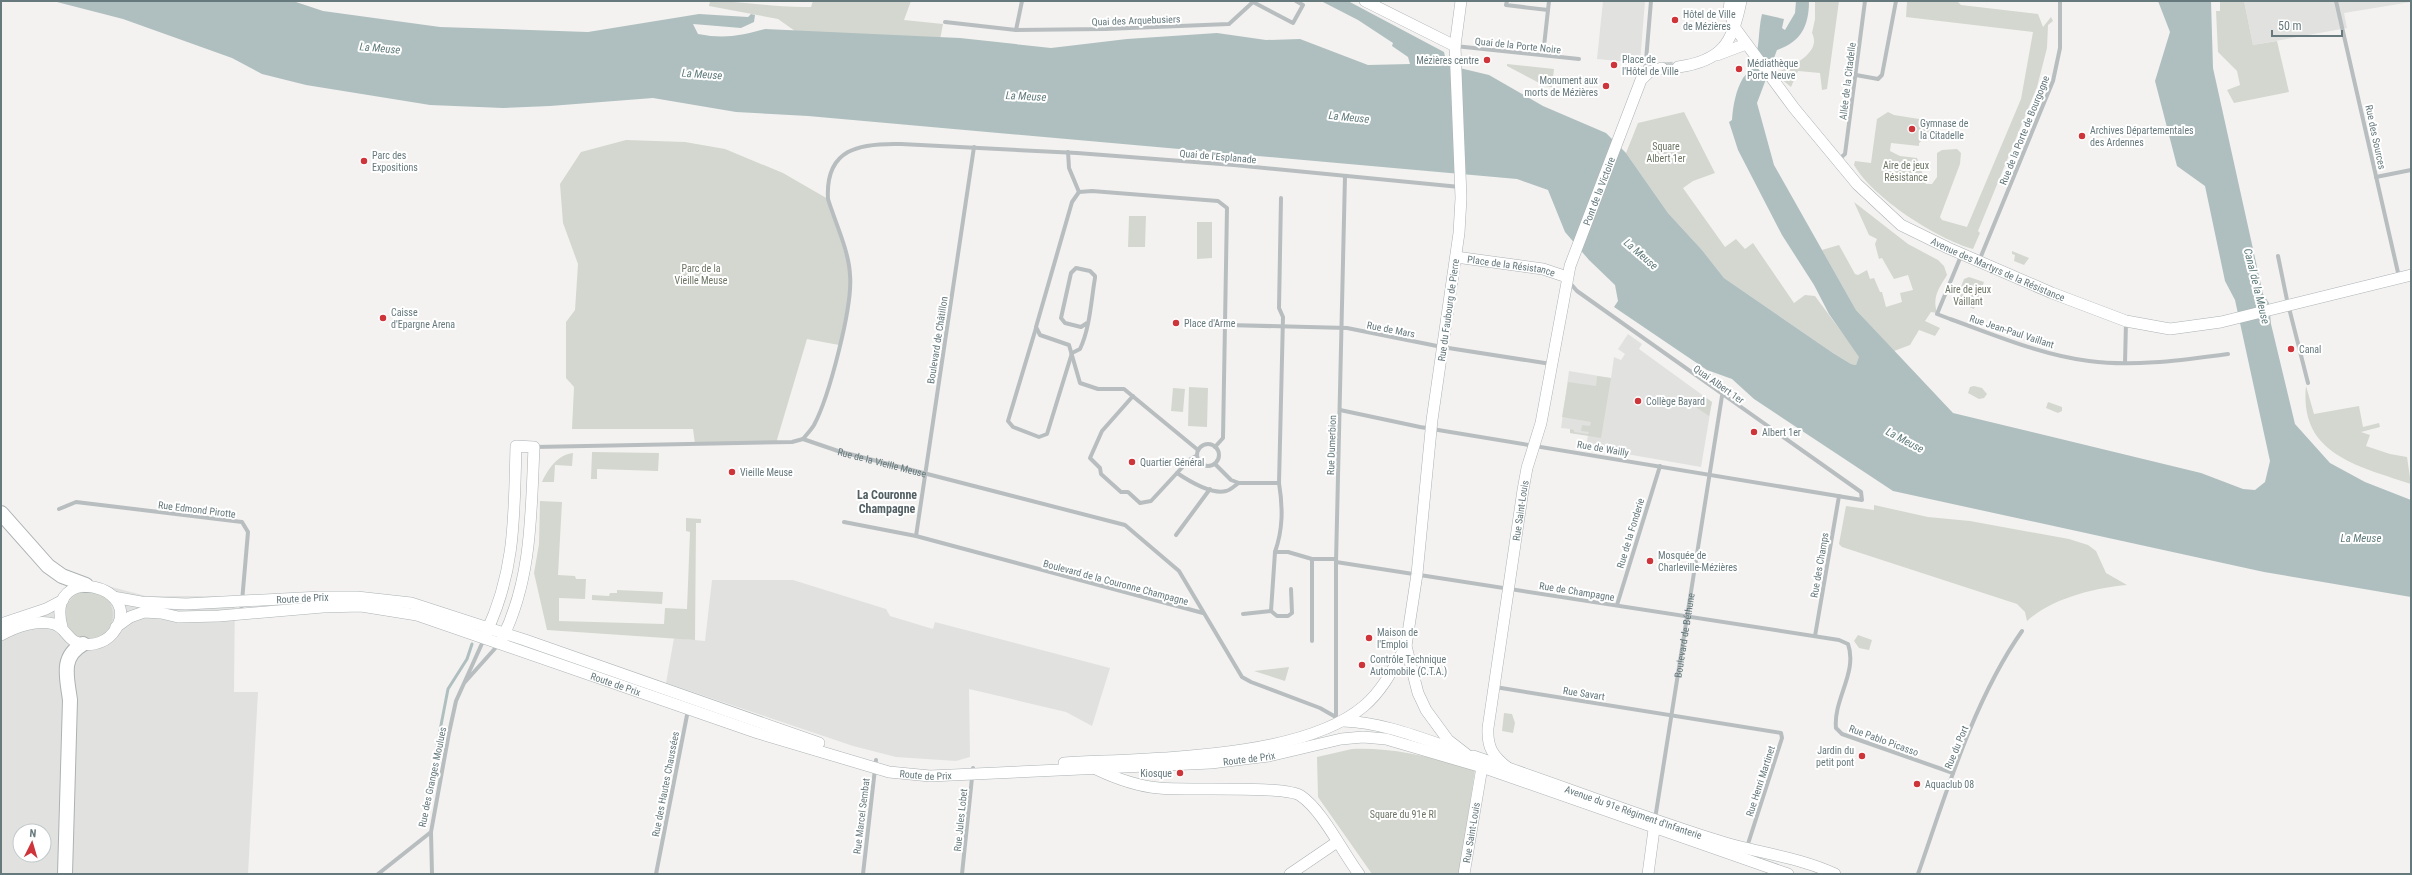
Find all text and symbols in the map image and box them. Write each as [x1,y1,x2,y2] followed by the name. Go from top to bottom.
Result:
[1683,9,1736,32] place label: Hôtel de Ville de Mézières
[2272,12,2342,38] scale bar
[1091,13,1181,28] street label: Quai des Arquebusiers
[1670,15,1680,25] marker: Hôtel de Ville de Mézières
[2278,19,2302,33] text: 50 m
[1474,36,1562,56] street label: Quai de la Porte Noire
[359,40,401,57] water label: La Meuse
[1837,41,1858,120] street label: Allée de la Citadelle
[1622,54,1679,77] place label: Place de l'Hôtel de Ville
[1416,55,1479,66] place label: Mézières centre
[1482,55,1492,65] marker: Mézières centre
[1747,58,1799,81] place label: Médiathèque Porte Neuve
[1609,60,1619,70] marker: Place de l'Hôtel de Ville
[1734,64,1744,74] marker: Médiathèque Porte Neuve
[681,67,723,82] water label: La Meuse
[1997,74,2052,186] street label: Rue de la Porte de Bourgogne
[1525,75,1599,98] place label: Monument aux morts de Mézières
[1601,81,1611,91] marker: Monument aux morts de Mézières
[1005,89,1047,104] water label: La Meuse
[2363,104,2388,171] street label: Rue des Sources
[1328,109,1370,126] water label: La Meuse
[1920,118,1969,141] place label: Gymnase de la Citadelle
[1907,124,1917,134] marker: Gymnase de la Citadelle
[2090,125,2194,148] place label: Archives Départementales des Ardennes
[2077,131,2087,141] marker: Archives Départementales des Ardennes
[1647,141,1685,164] park label: Square Albert 1er
[1179,148,1257,165] street label: Quai de l'Esplanade
[372,150,418,173] place label: Parc des Expositions
[1581,155,1617,227] street label: Pont de la Victoire
[359,156,369,166] marker: Parc des Expositions
[1883,160,1930,183] park label: Aire de jeux Résistance
[1621,236,1660,273] water label: La Meuse
[1929,236,2067,304] street label: Avenue des Martyrs de la Résistance
[2241,247,2272,325] water label: Canal de la Meuse
[1467,254,1557,279] street label: Place de la Résistance
[1436,258,1461,362] street label: Rue du Faubourg de Pierre
[675,263,728,286] park label: Parc de la Vieille Meuse
[1945,284,1992,307] park label: Aire de jeux Vaillant
[925,295,950,385] street label: Boulevard de Châtillon
[391,307,455,330] place label: Caisse d'Epargne Arena
[378,313,388,323] marker: Caisse d'Epargne Arena
[1968,313,2055,350] street label: Rue Jean-Paul Vaillant
[1171,318,1181,328] marker: Place d'Arme
[1184,318,1236,329] place label: Place d'Arme
[1366,319,1416,340] street label: Rue de Mars
[2286,344,2296,354] marker: Canal
[2299,344,2321,355] place label: Canal
[1691,363,1746,406] street label: Quai Albert 1er
[1633,396,1643,406] marker: Collège Bayard
[1646,396,1705,407] place label: Collège Bayard
[1325,415,1338,475] street label: Rue Dumerbion
[1884,425,1926,456] water label: La Meuse
[1749,427,1759,437] marker: Albert 1er
[1762,427,1801,438] place label: Albert 1er
[1576,439,1630,458] street label: Rue de Wailly
[836,446,928,480] street label: Rue de la Vieille Meuse
[1127,457,1137,467] marker: Quartier Général
[1140,457,1204,468] place label: Quartier Général
[727,467,737,477] marker: Vieille Meuse
[740,467,793,478] place label: Vieille Meuse
[1511,479,1531,542] street label: Rue Saint-Louis
[857,488,917,516] district label: La Couronne Champagne
[1615,496,1646,570] street label: Rue de la Fonderie
[158,499,237,520] street label: Rue Edmond Pirotte
[1808,531,1831,599] street label: Rue des Champs
[2341,532,2381,545] water label: La Meuse
[1658,550,1738,573] place label: Mosquée de Charleville-Mézières
[1645,556,1655,566] marker: Mosquée de Charleville-Mézières
[1042,558,1190,607] street label: Boulevard de la Couronne Champagne
[1538,580,1616,603] street label: Rue de Champagne
[276,592,329,605] street label: Route de Prix
[1672,592,1697,679] street label: Boulevard de Béthune
[1377,627,1418,650] place label: Maison de l'Emploi
[1364,633,1374,643] marker: Maison de l'Emploi
[1370,654,1447,678] place label: Contrôle Technique Automobile (C.T.A.)
[1357,660,1367,670] marker: Contrôle Technique Automobile (C.T.A.)
[589,670,643,698] street label: Route de Prix
[1562,685,1606,702] street label: Rue Savart
[1847,723,1920,758] street label: Rue Pablo Picasso
[1942,724,1971,771] street label: Rue du Port
[416,726,449,828] street label: Rue des Granges Moulues
[650,730,681,838] street label: Rue des Hautes Chaussées
[1744,744,1777,818] street label: Rue Henri Martinet
[1816,745,1854,768] place label: Jardin du petit pont
[1222,750,1277,768] street label: Route de Prix
[1857,751,1867,761] marker: Jardin du petit pont
[899,768,953,782] street label: Route de Prix
[1140,768,1172,779] place label: Kiosque
[1175,768,1185,778] marker: Kiosque
[851,777,872,855] street label: Rue Marcel Sembat
[1912,779,1922,789] marker: Aquaclub 08
[1925,779,1974,790] place label: Aquaclub 08
[1563,783,1704,841] street label: Avenue du 91e Régiment d'Infanterie
[952,788,969,852] street label: Rue Jules Lobet
[1461,801,1482,864] street label: Rue Saint-Louis
[1370,809,1436,820] park label: Square du 91e RI
[12,823,52,863] north arrow
[29,827,37,840] text: N

